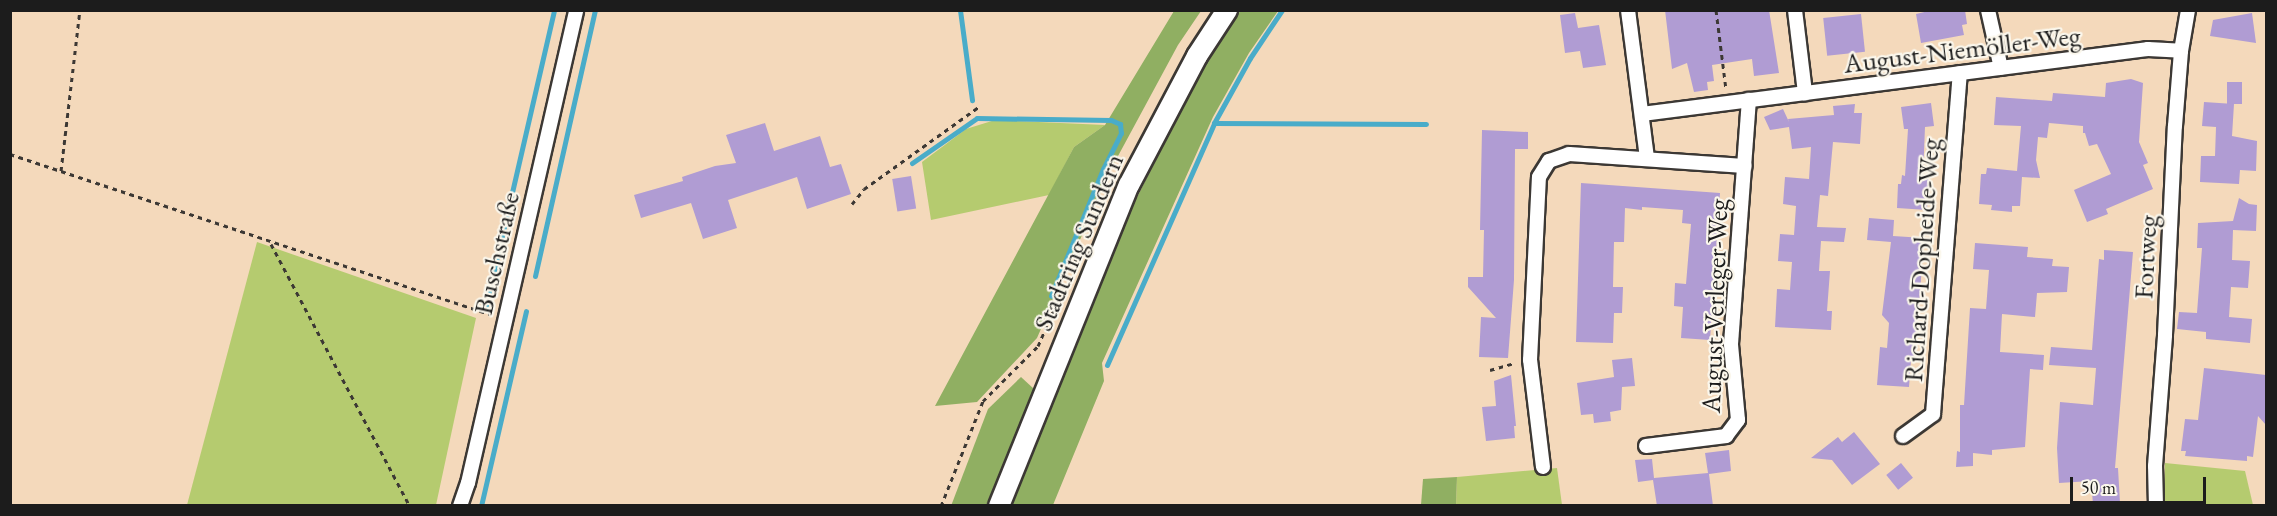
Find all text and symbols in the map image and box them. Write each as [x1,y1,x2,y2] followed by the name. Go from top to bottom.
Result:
[1842,18,2082,80] street label: August-Niemöller-Weg
[1896,137,1946,383] street label: Richard-Dopheide-Weg
[1026,148,1130,336] street label: Stadtring Sundern
[466,189,526,317] street label: Buschstraße
[1694,198,1734,414] street label: August-Verleger-Weg
[2127,214,2163,300] street label: Fortweg
[2073,465,2210,503] scale bar
[2081,476,2116,499] text: 50 m

